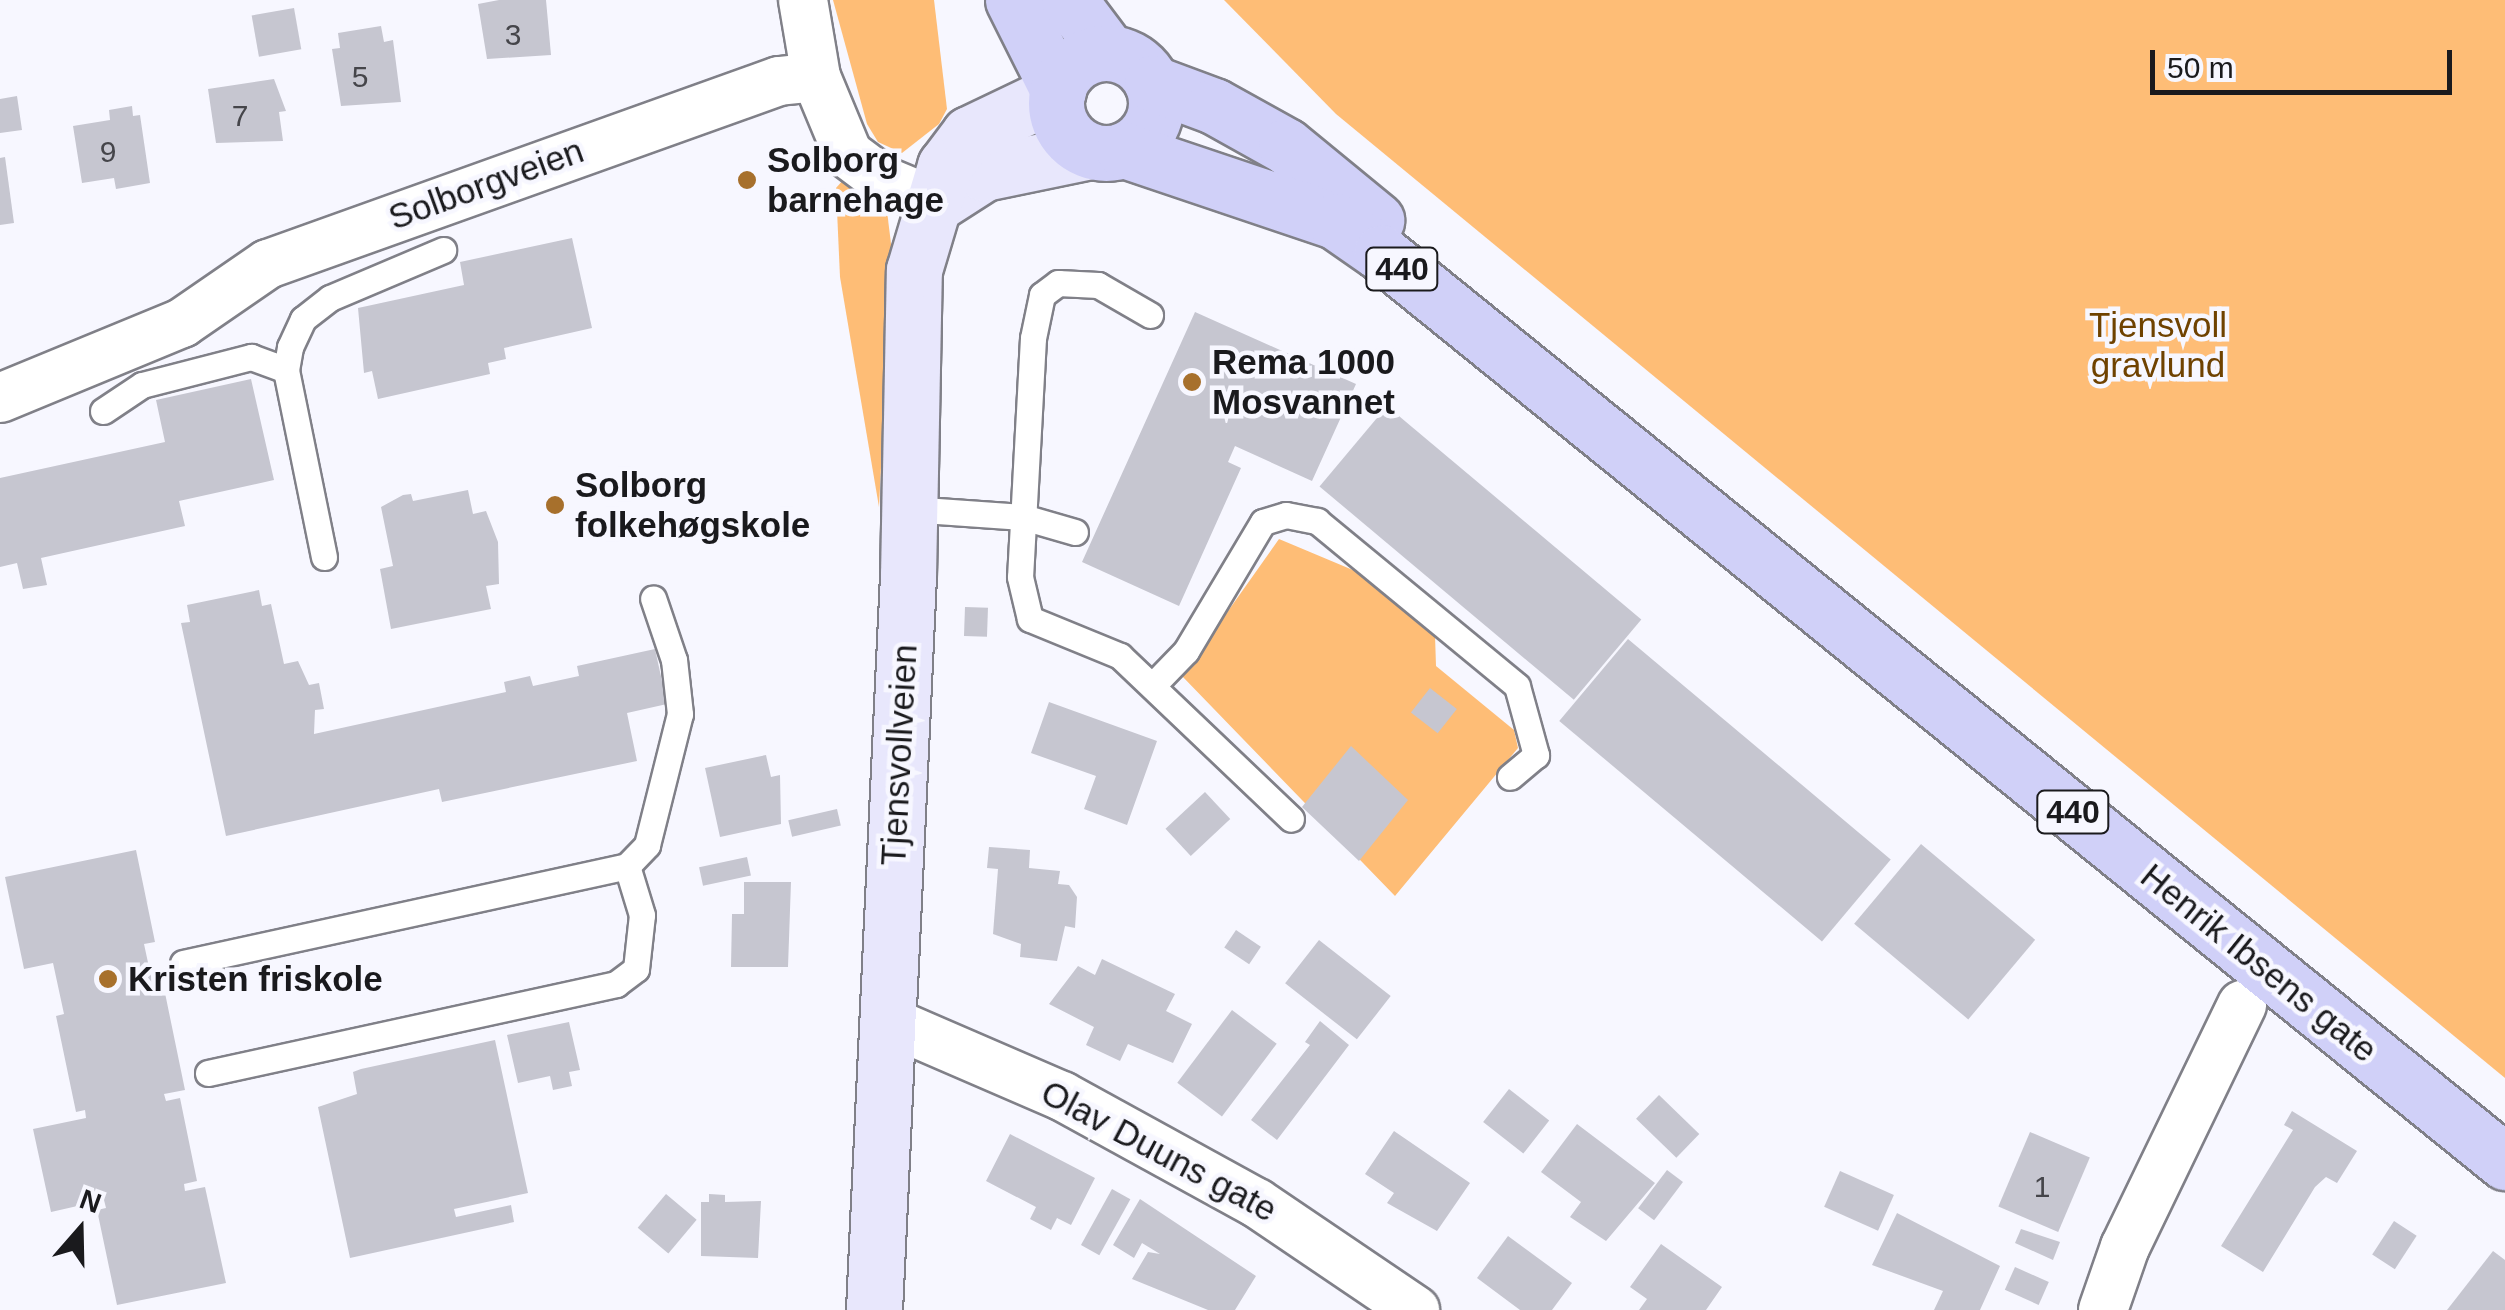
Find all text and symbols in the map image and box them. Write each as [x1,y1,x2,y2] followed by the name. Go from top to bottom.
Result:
[505,17,521,53] house number: 3
[2155,30,2458,92] scale bar
[2167,51,2234,84] text: 50 m
[352,59,368,95] house number: 5
[232,98,248,134] house number: 7
[383,129,589,239] street label: Solborgveien
[100,134,116,170] house number: 9
[767,139,944,221] place label: Solborg barnehage
[736,169,758,191] marker: Solborg barnehage
[1364,242,1440,296] road number: 440
[2089,304,2227,386] park label: Tjensvoll gravlund
[1212,341,1395,423] place label: Rema 1000 Mosvannet
[1181,371,1203,393] marker: Rema 1000 Mosvannet
[575,464,810,546] place label: Solborg folkehøgskole
[544,494,566,516] marker: Solborg folkehøgskole
[872,643,926,867] street label: Tjensvollveien
[2036,785,2110,839] road number: 440
[2132,855,2386,1071] street label: Henrik Ibsens gate
[128,958,383,1000] place label: Kristen friskole
[97,968,119,990] marker: Kristen friskole
[1034,1071,1284,1231] street label: Olav Duuns gate
[2034,1169,2050,1205] house number: 1
[30,1180,130,1280] north arrow
[76,1183,105,1219] text: N

